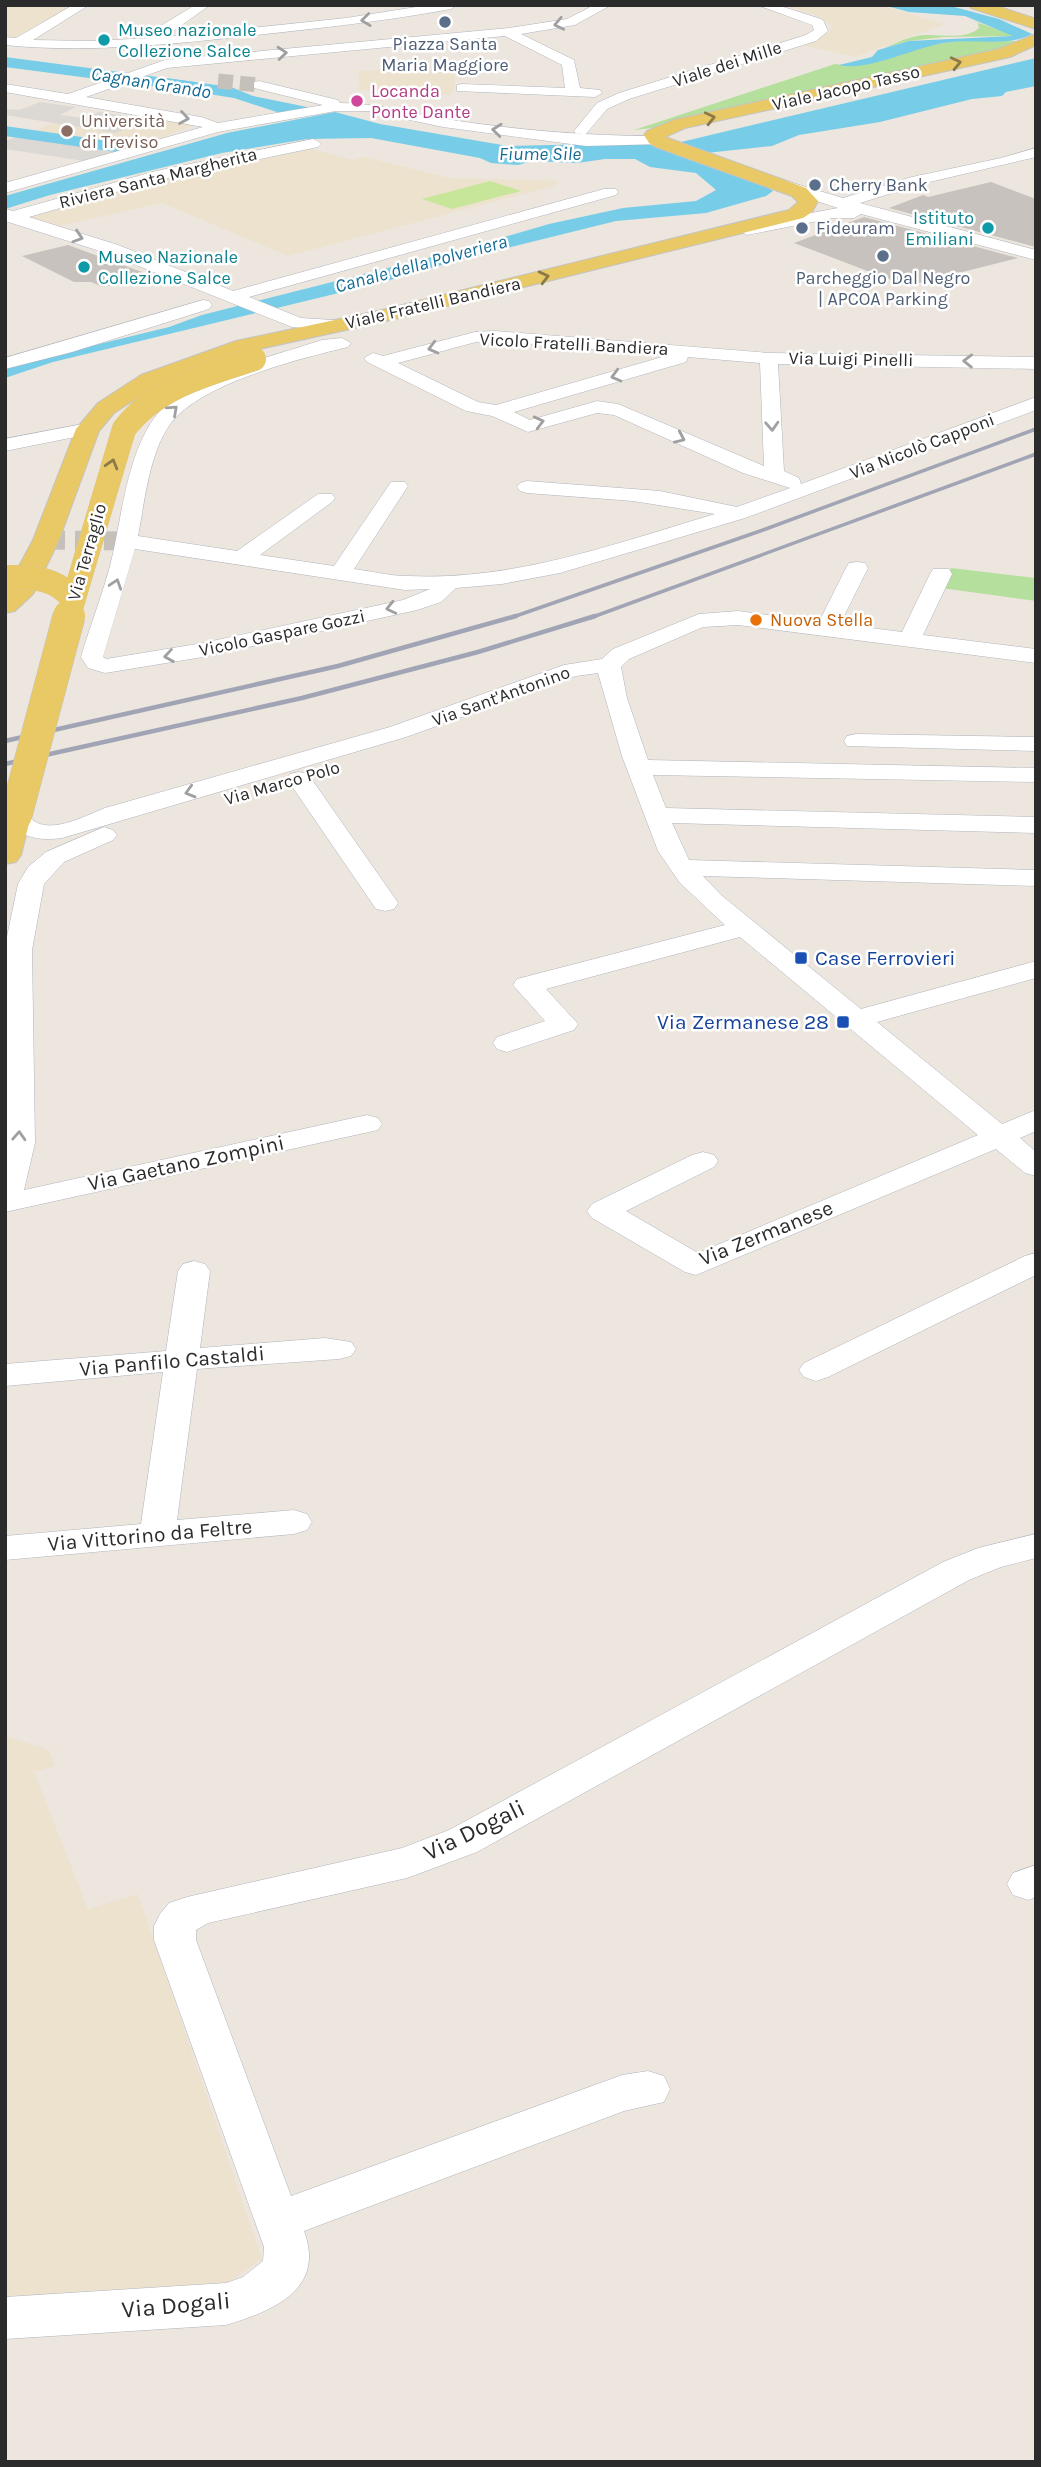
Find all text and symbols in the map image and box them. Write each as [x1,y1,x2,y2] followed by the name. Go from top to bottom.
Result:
[360,12,372,27] one-way arrow
[437,14,453,30] marker: Piazza Santa Maria Maggiore
[553,16,565,31] one-way arrow
[118,19,257,62] place label: Museo nazionale Collezione Salce
[96,32,112,48] marker: Museo nazionale Collezione Salce
[381,33,509,76] place label: Piazza Santa Maria Maggiore
[670,36,784,92] street label: Viale dei Mille
[277,46,288,61] one-way arrow
[950,57,962,72] one-way arrow
[770,60,922,116] street label: Viale Jacopo Tasso
[90,63,213,103] water label: Cagnan Grando
[371,80,471,123] place label: Locanda Ponte Dante
[349,93,365,109] marker: Locanda Ponte Dante
[81,110,165,153] place label: Università di Treviso
[178,110,190,125] one-way arrow
[704,112,716,126] one-way arrow
[59,123,75,139] marker: Università di Treviso
[491,123,502,138] one-way arrow
[57,143,259,213] street label: Riviera Santa Margherita
[499,143,581,165] water label: Fiume Sile
[829,174,928,196] place label: Cherry Bank
[807,177,823,193] marker: Cherry Bank
[905,207,974,250] place label: Istituto Emiliani
[816,217,895,239] place label: Fideuram
[794,220,810,236] marker: Fideuram
[980,220,996,236] marker: Istituto Emiliani
[72,229,84,244] one-way arrow
[333,230,509,298] water label: Canale della Polveriera
[98,246,238,289] place label: Museo Nazionale Collezione Salce
[875,248,891,264] marker: Parcheggio Dal Negro | APCOA Parking
[76,259,92,275] marker: Museo Nazionale Collezione Salce
[796,267,970,310] place label: Parcheggio Dal Negro | APCOA Parking
[538,271,550,285] one-way arrow
[343,272,523,334] street label: Viale Fratelli Bandiera
[479,328,669,360] street label: Vicolo Fratelli Bandiera
[427,340,439,355] one-way arrow
[788,347,914,371] street label: Via Luigi Pinelli
[962,353,972,369] one-way arrow
[610,367,622,382] one-way arrow
[165,406,178,418] one-way arrow
[846,408,998,484] street label: Via Nicolò Capponi
[532,416,544,431] one-way arrow
[764,421,779,432] one-way arrow
[673,430,685,444] one-way arrow
[104,458,119,470] one-way arrow
[63,501,111,603] street label: Via Terraglio
[107,579,122,591] one-way arrow
[385,600,397,615] one-way arrow
[197,605,367,661] street label: Vicolo Gaspare Gozzi
[770,609,873,631] place label: Nuova Stella
[748,612,764,628] marker: Nuova Stella
[163,648,175,663] one-way arrow
[429,661,573,731] street label: Via Sant'Antonino
[222,756,342,810] street label: Via Marco Polo
[184,784,196,798] one-way arrow
[815,946,956,970] place label: Case Ferrovieri
[793,950,809,966] marker: Case Ferrovieri
[657,1010,829,1034] place label: Via Zermanese 28
[835,1014,851,1030] marker: Via Zermanese 28
[11,1130,26,1141] one-way arrow
[86,1130,286,1196] street label: Via Gaetano Zompini
[696,1195,836,1271] street label: Via Zermanese
[78,1341,266,1381] street label: Via Panfilo Castaldi
[47,1514,253,1556] street label: Via Vittorino da Feltre
[419,1793,529,1867] street label: Via Dogali
[120,2286,232,2324] street label: Via Dogali

